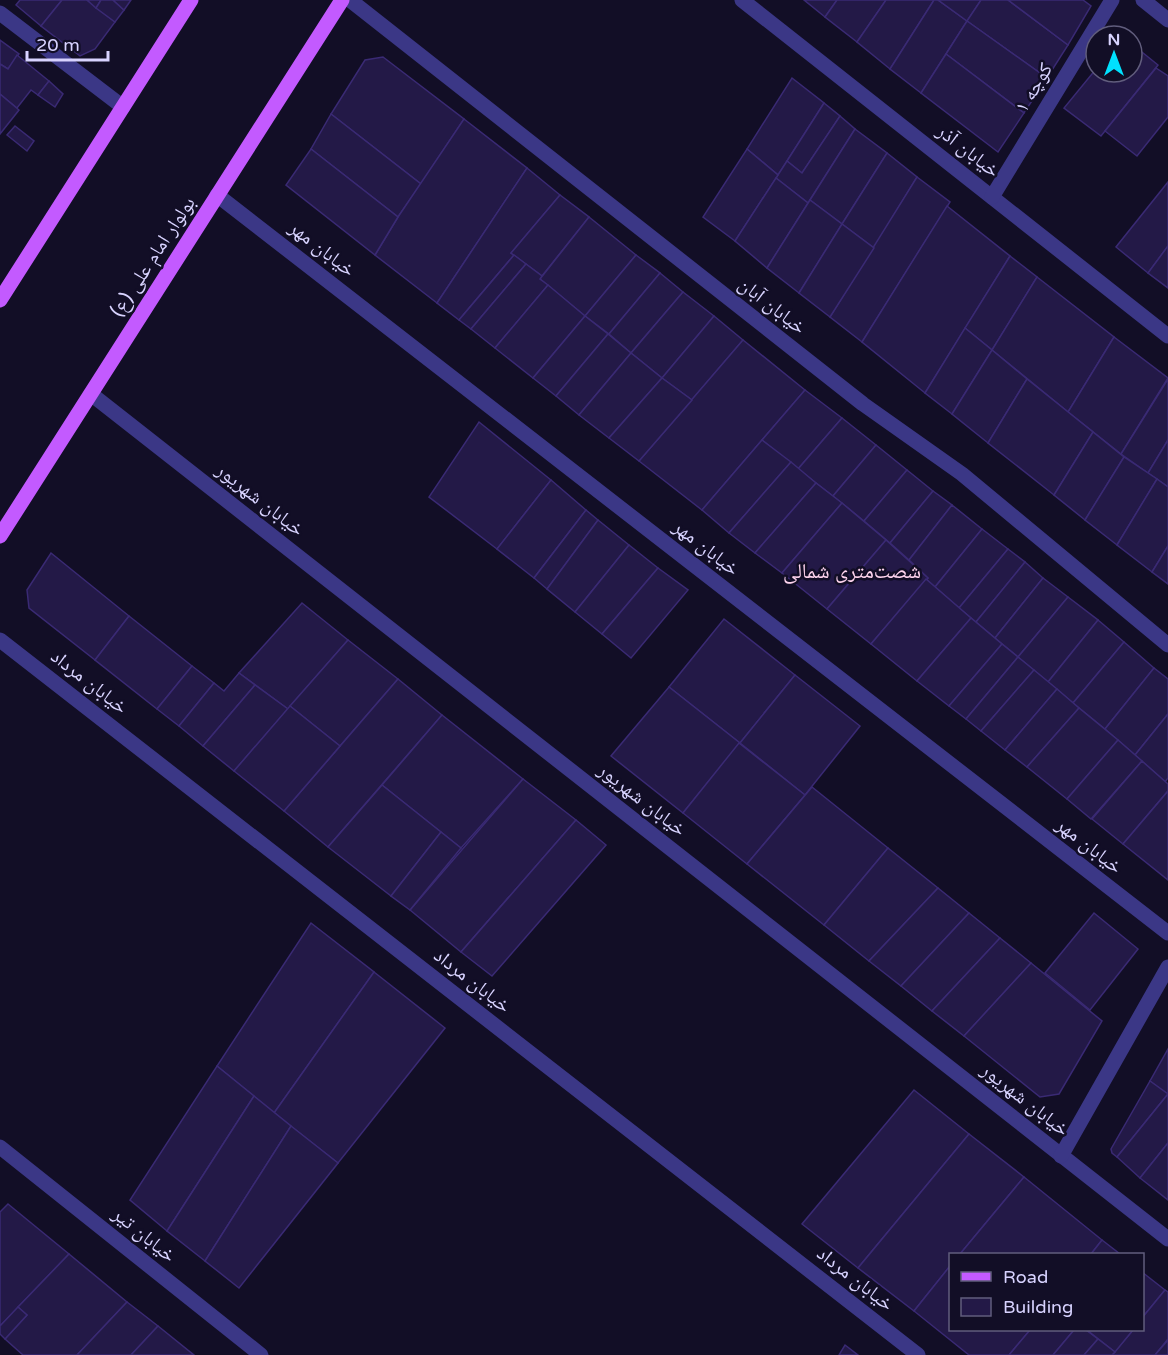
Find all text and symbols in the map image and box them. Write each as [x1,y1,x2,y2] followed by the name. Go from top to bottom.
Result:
[27,24,108,62] scale bar
[1084,24,1144,84] north arrow
[1108,30,1120,50] text: N
[36,34,80,56] text: 20 m
[1010,59,1058,117] street label: کوچه ۱
[931,118,1004,183] street label: خیابان آذر
[105,192,202,322] street label: بولوار امام علی (ع)
[283,215,360,282] street label: خیابان مهر
[733,272,811,340] street label: خیابان آبان
[210,458,309,542] street label: خیابان شهریور
[667,514,744,581] street label: خیابان مهر
[783,559,921,584] district label: شصت‌متری شمالی
[46,645,132,720] street label: خیابان مرداد
[592,758,691,842] street label: خیابان شهریور
[1050,812,1127,879] street label: خیابان مهر
[429,944,515,1019] street label: خیابان مرداد
[975,1058,1074,1142] street label: خیابان شهریور
[107,1202,181,1268] street label: خیابان تیر
[812,1242,898,1317] street label: خیابان مرداد
[949,1253,1144,1331] legend
[1003,1266,1048,1288] text: Road
[1003,1296,1073,1318] text: Building

